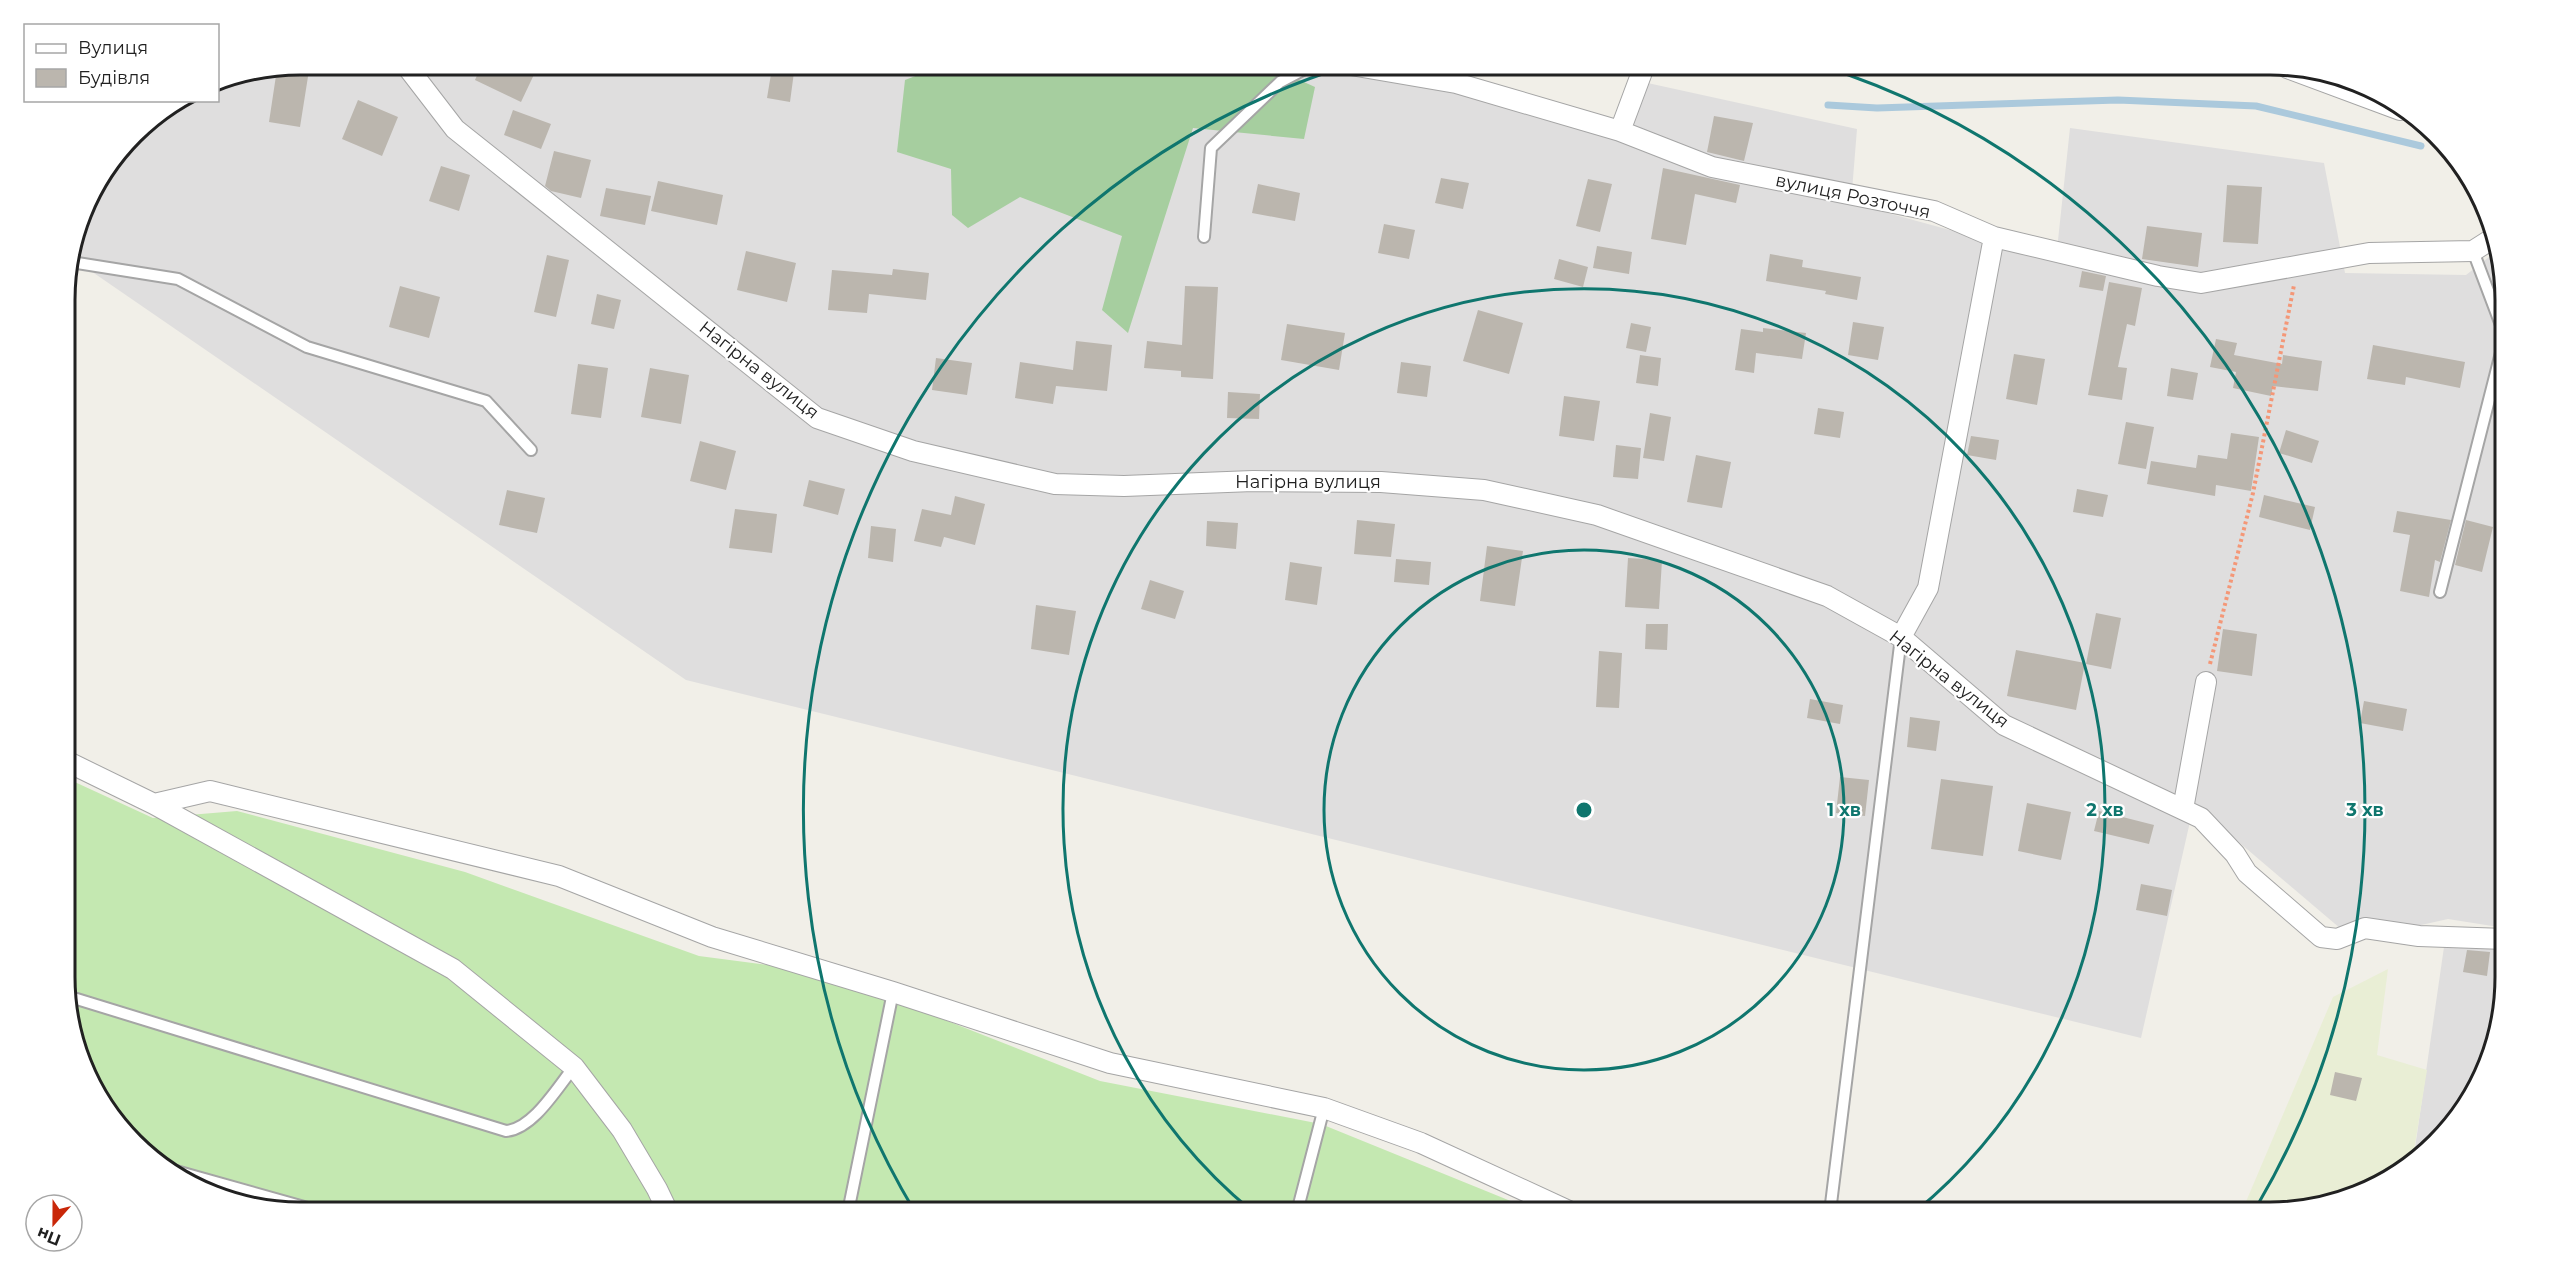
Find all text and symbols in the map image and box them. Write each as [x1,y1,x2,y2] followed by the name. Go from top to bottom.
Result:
[24,24,219,102] legend
[78,37,148,59] text: Вулиця
[78,67,150,89] text: Будівля
[1774,169,1932,223] street label: вулиця Розточчя
[695,316,823,424] street label: Нагірна вулиця
[1235,471,1381,493] street label: Нагірна вулиця
[1885,625,2013,733] street label: Нагірна вулиця
[1827,799,1861,821] text: 1 хв
[2086,799,2124,821] text: 2 хв
[2345,799,2384,821] text: 3 хв
[1574,800,1594,820] centre of rings
[24,1193,84,1253] north arrow
[34,1223,63,1250] text: Пн

